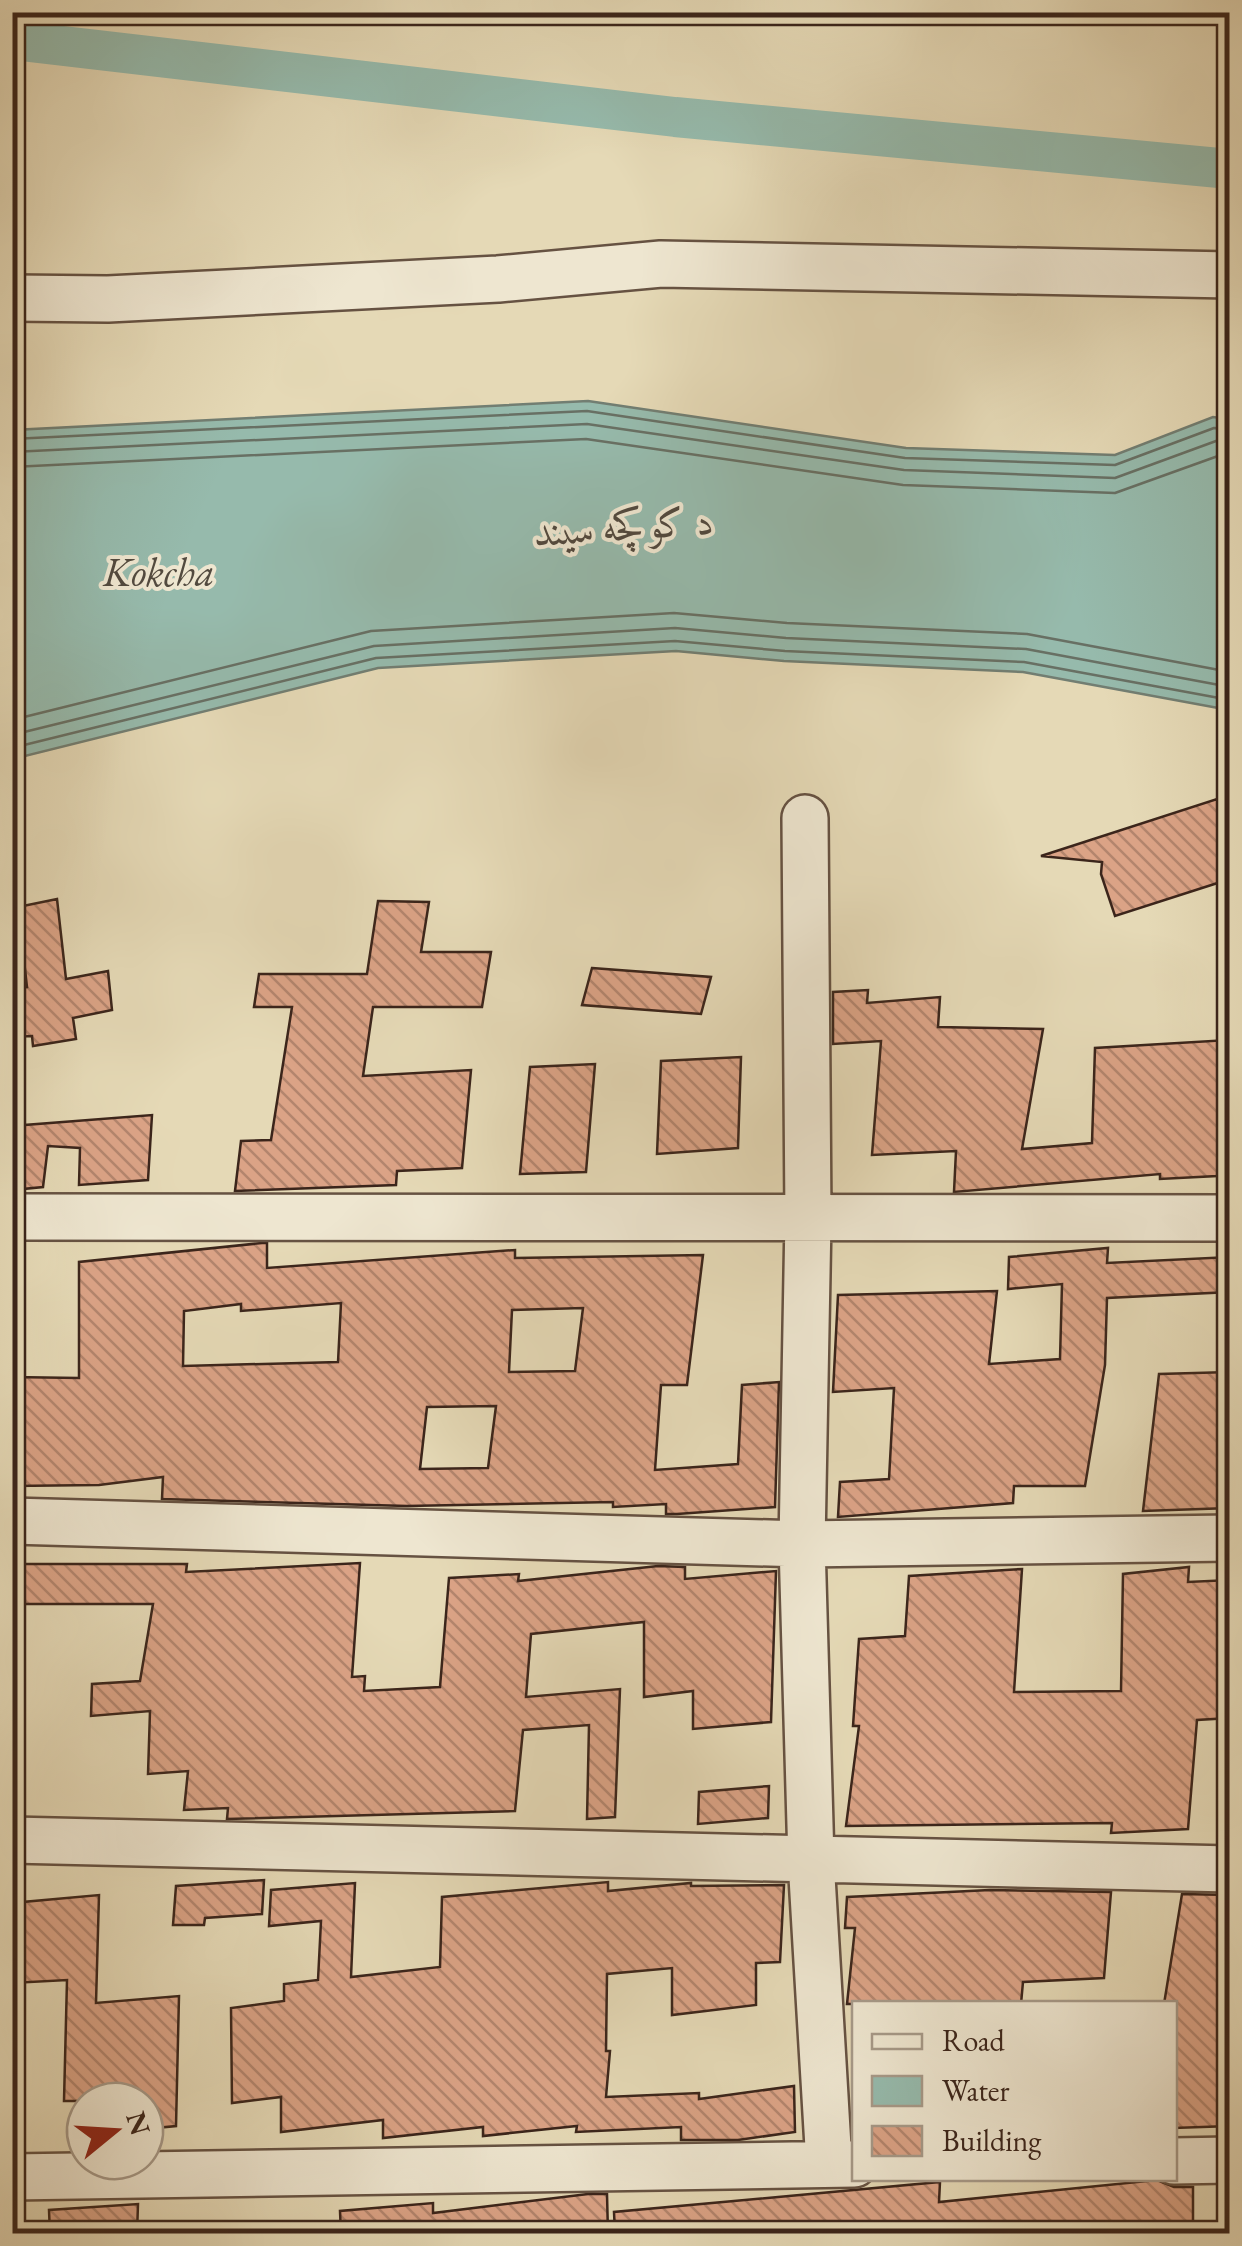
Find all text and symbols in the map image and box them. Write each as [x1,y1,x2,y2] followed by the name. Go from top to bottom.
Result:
[532,494,716,559] water label: د کوکچه سیند
[102,546,215,598] water label: Kokcha
[852,2001,1177,2181] legend
[942,2021,1006,2060] text: Road
[942,2071,1010,2110] text: Water
[65,2081,165,2181] north arrow
[118,2107,160,2140] text: N
[942,2121,1042,2160] text: Building

